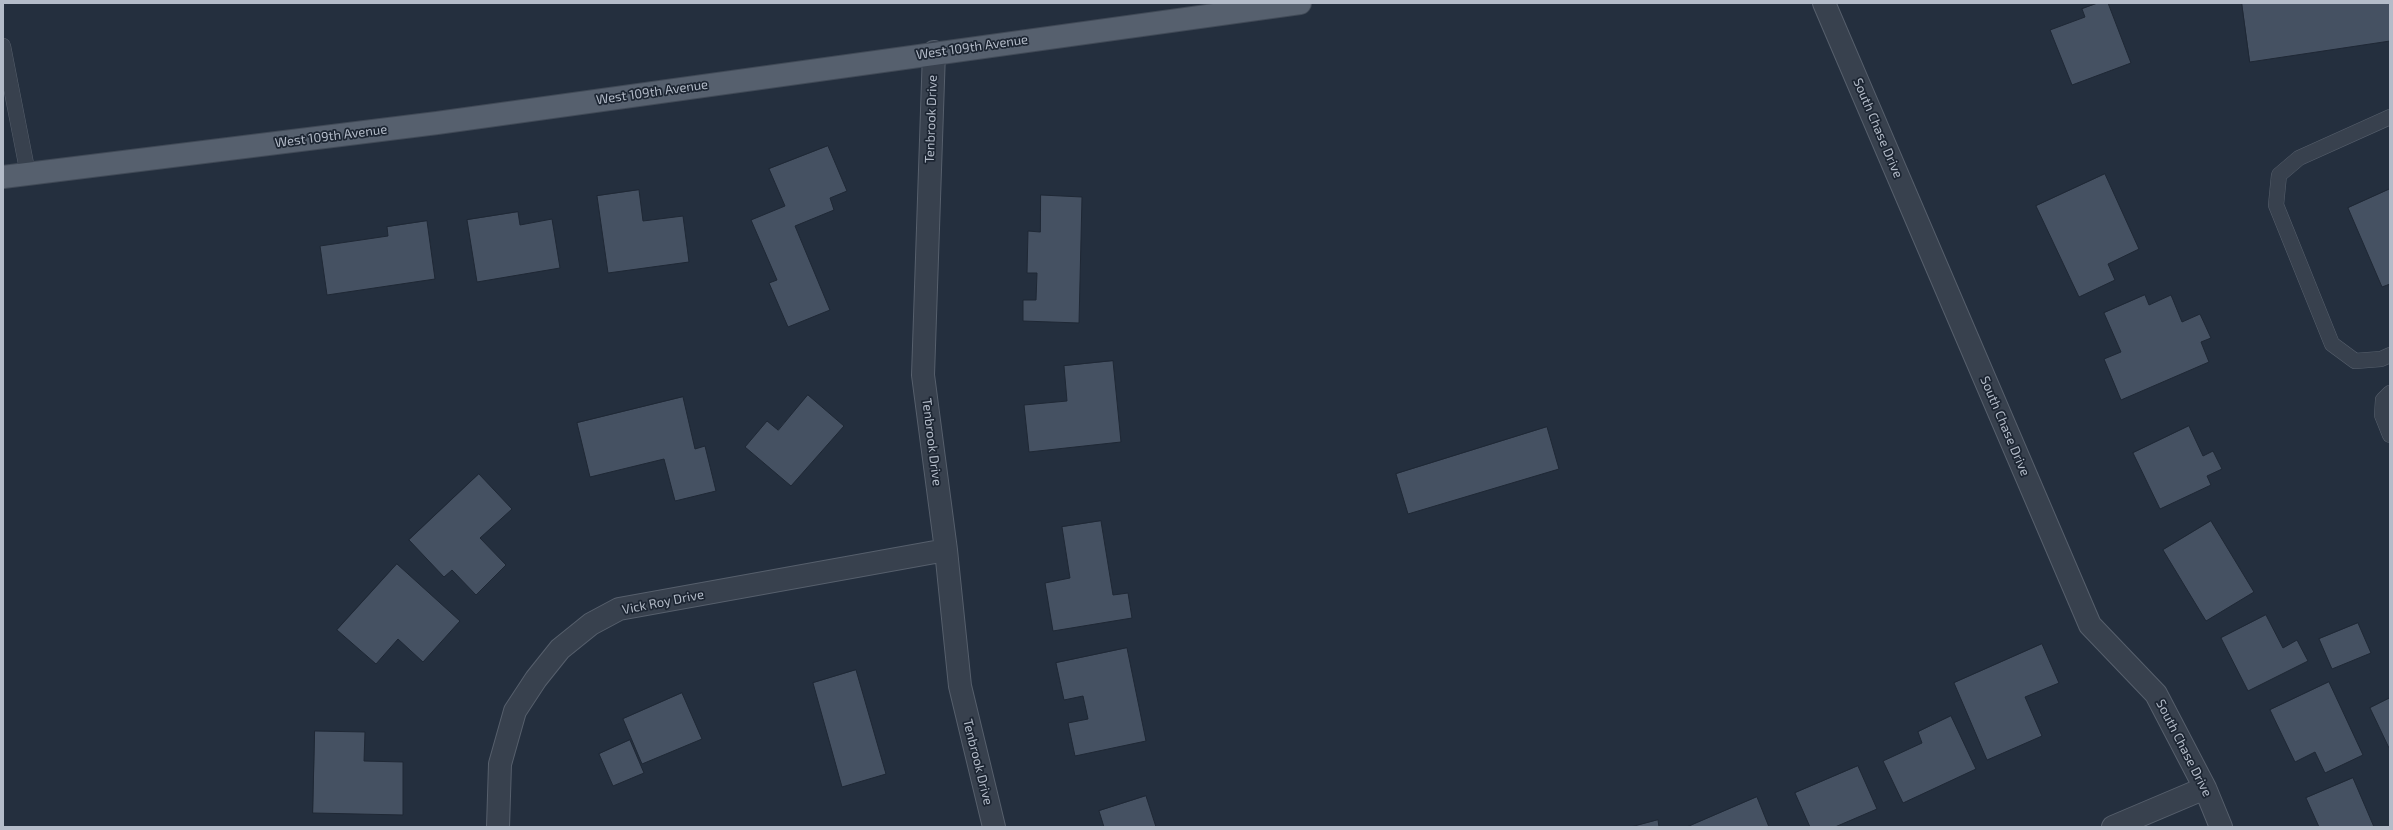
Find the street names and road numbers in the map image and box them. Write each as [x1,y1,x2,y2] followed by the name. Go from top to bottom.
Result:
[915,31,1029,63] street label: West 109th Avenue
[922,75,940,163] street label: Tenbrook Drive
[595,76,709,108] street label: West 109th Avenue
[1850,76,1906,180] street label: South Chase Drive
[274,121,388,151] street label: West 109th Avenue
[1977,374,2033,478] street label: South Chase Drive
[919,397,945,487] street label: Tenbrook Drive
[621,586,705,618] street label: Vick Roy Drive
[2153,697,2215,799] street label: South Chase Drive
[960,717,996,807] street label: Tenbrook Drive

